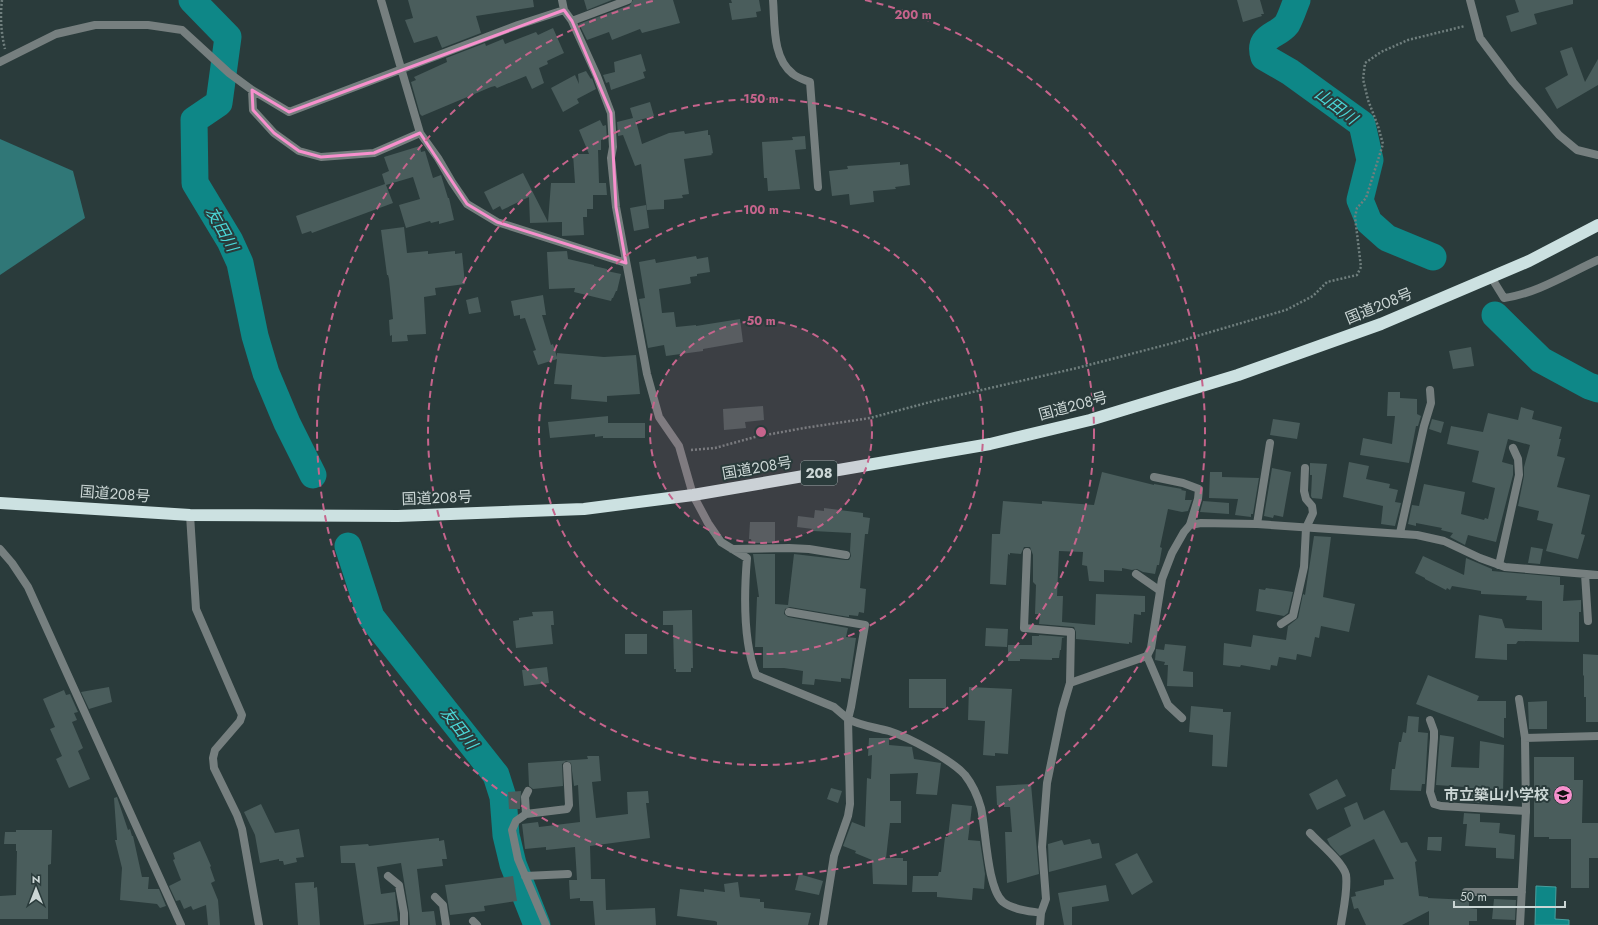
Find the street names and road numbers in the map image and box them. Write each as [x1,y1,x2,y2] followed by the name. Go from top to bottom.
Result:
[1342,283,1416,329] street label: 国道208号
[1036,386,1110,426] street label: 国道208号
[720,451,794,485] street label: 国道208号
[801,461,837,485] road number: 208
[79,481,151,507] street label: 国道208号
[401,486,473,510] street label: 国道208号

